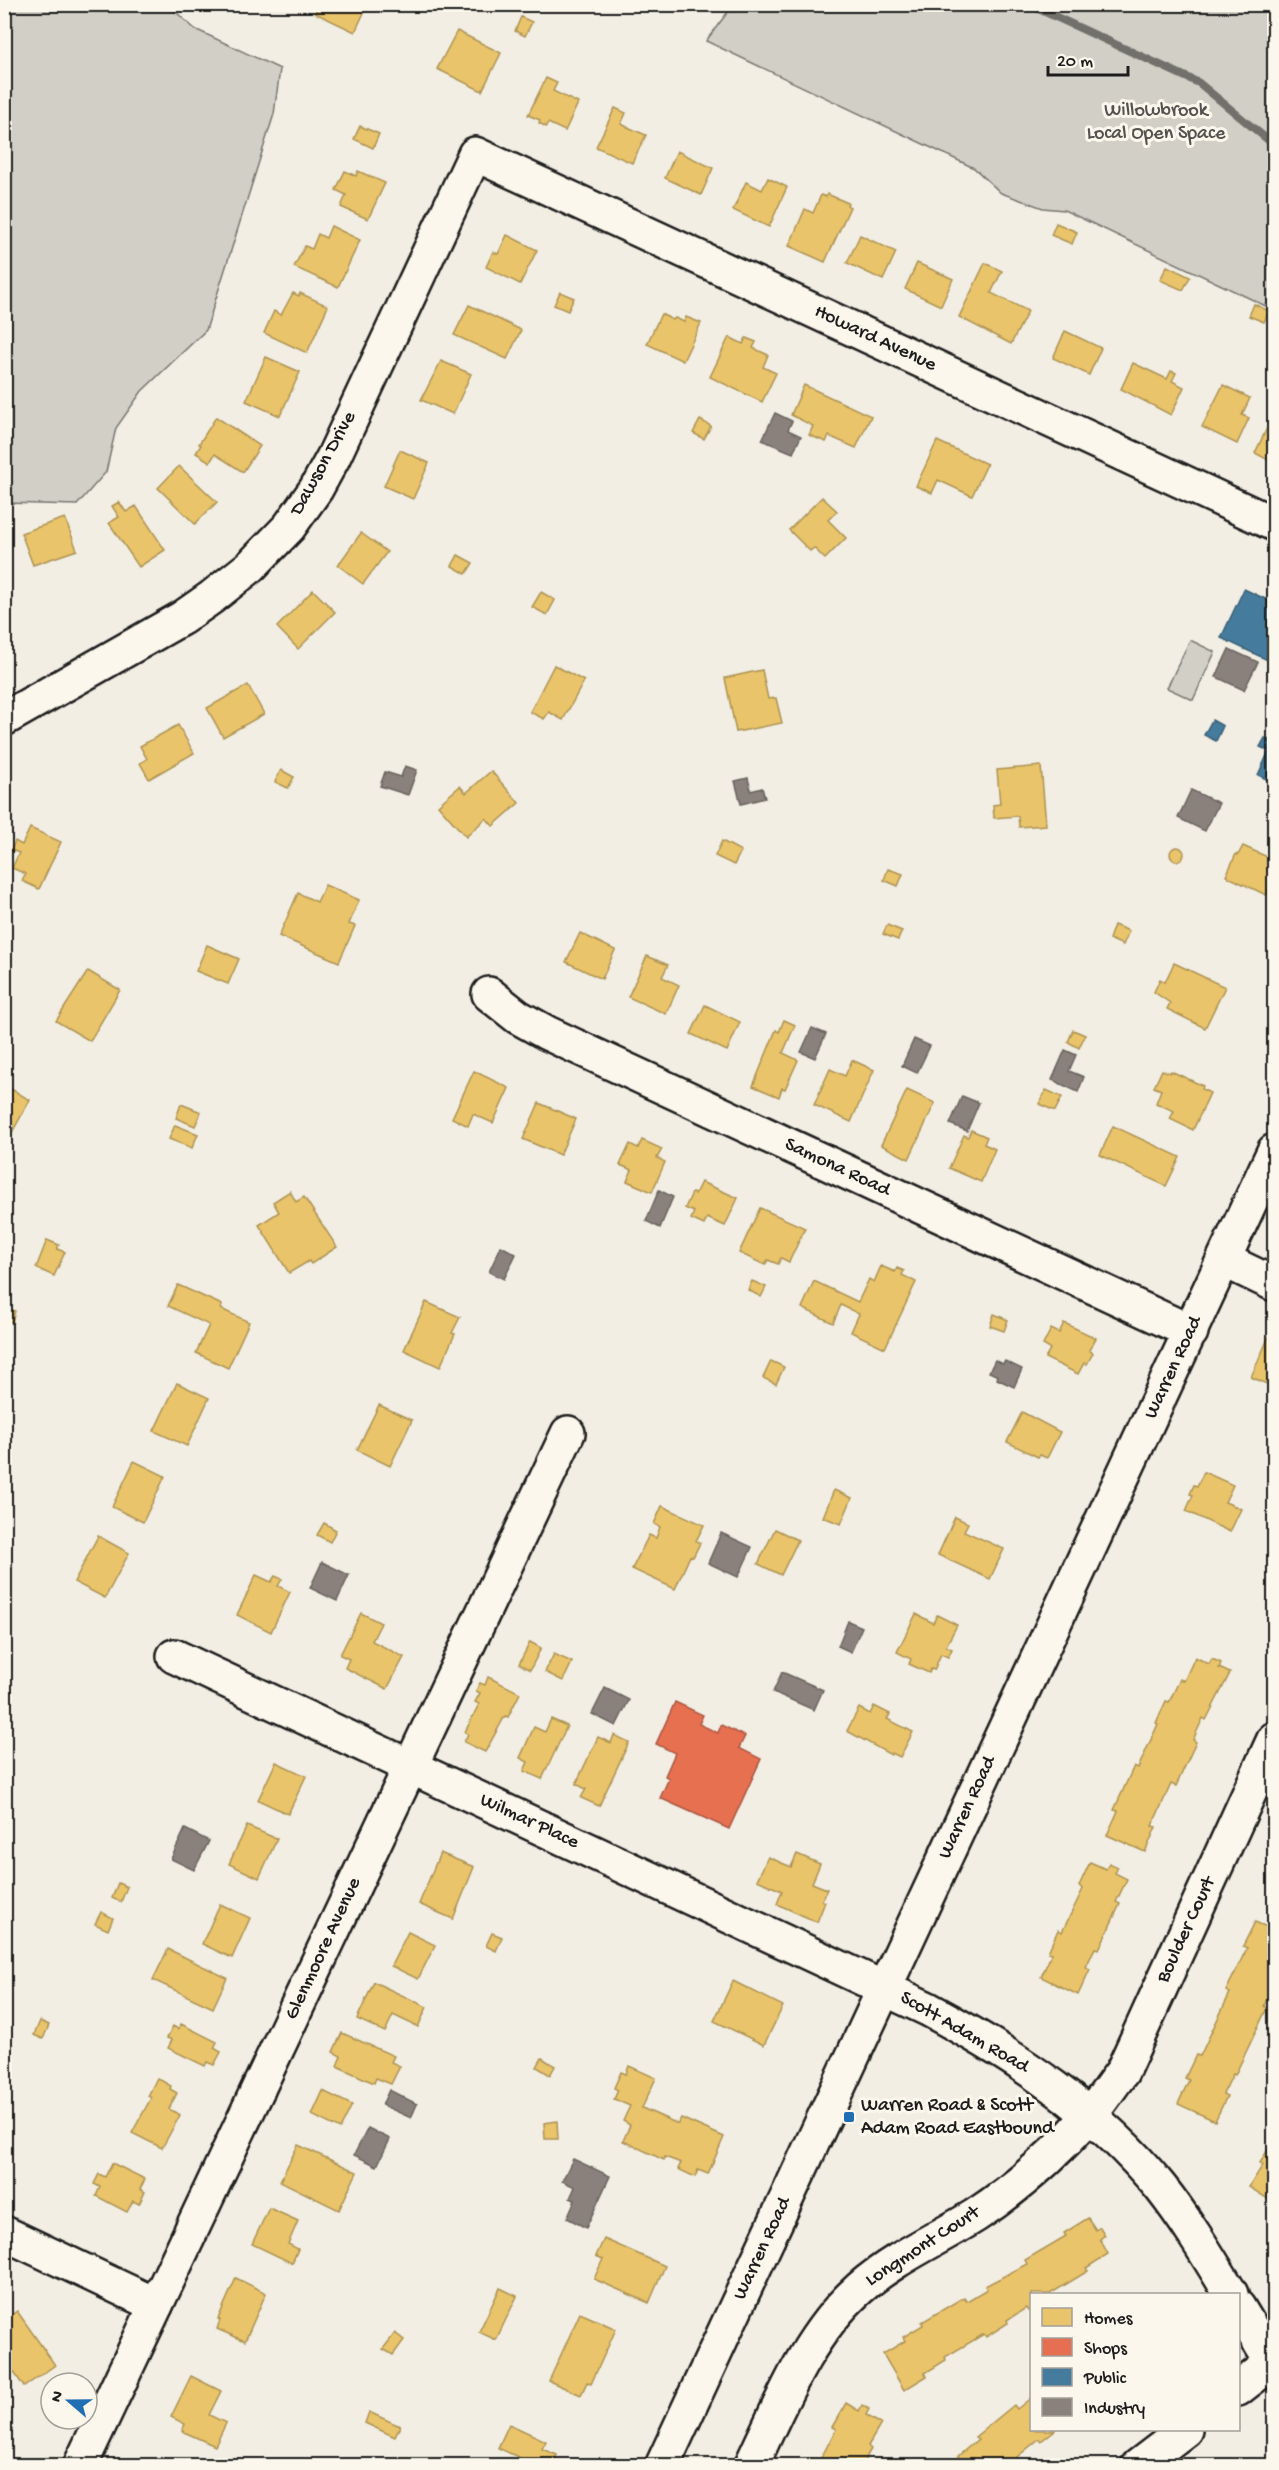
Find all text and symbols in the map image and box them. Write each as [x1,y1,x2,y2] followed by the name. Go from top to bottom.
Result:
[1048,39,1128,77] scale bar
[1057,52,1093,73] text: 20 m
[1087,100,1226,146] park label: Willowbrook Local Open Space
[810,301,940,378] street label: Howard Avenue
[285,407,362,522] street label: Dawson Drive
[780,1133,896,1203] street label: Samona Road
[1140,1311,1209,1423] street label: Warren Road
[934,1751,1003,1863] street label: Warren Road
[476,1789,583,1855] street label: Wilmar Place
[1152,1872,1222,1987] street label: Boulder Court
[281,1874,367,2024] street label: Glenmoore Avenue
[896,1987,1034,2080] street label: Scott Adam Road
[861,2095,1056,2141] place label: Warren Road & Scott Adam Road Eastbound
[842,2110,856,2124] marker: Warren Road & Scott Adam Road Eastbound
[729,2192,798,2304] street label: Warren Road
[862,2201,986,2292] street label: Longmont Court
[1030,2293,1240,2431] legend
[1084,2309,1134,2330] text: Homes
[1084,2339,1128,2360] text: Shops
[1083,2369,1127,2390] text: Public
[39,2371,99,2431] north arrow
[47,2388,69,2405] text: N
[1084,2399,1145,2420] text: Industry

